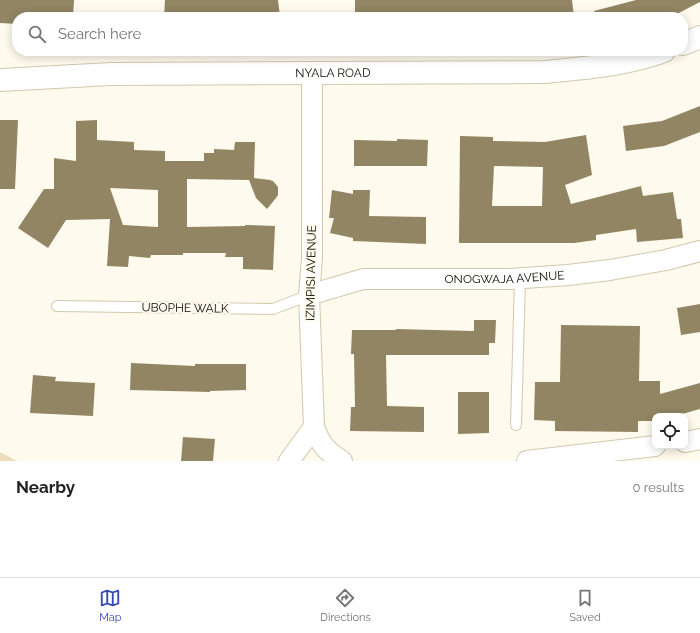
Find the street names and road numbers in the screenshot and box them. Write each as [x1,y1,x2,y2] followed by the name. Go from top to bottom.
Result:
[295,66,371,80] street label: NYALA ROAD
[303,225,319,321] street label: IZIMPISI AVENUE
[445,268,565,286] street label: ONOGWAJA AVENUE
[141,300,229,316] street label: UBOPHE WALK

